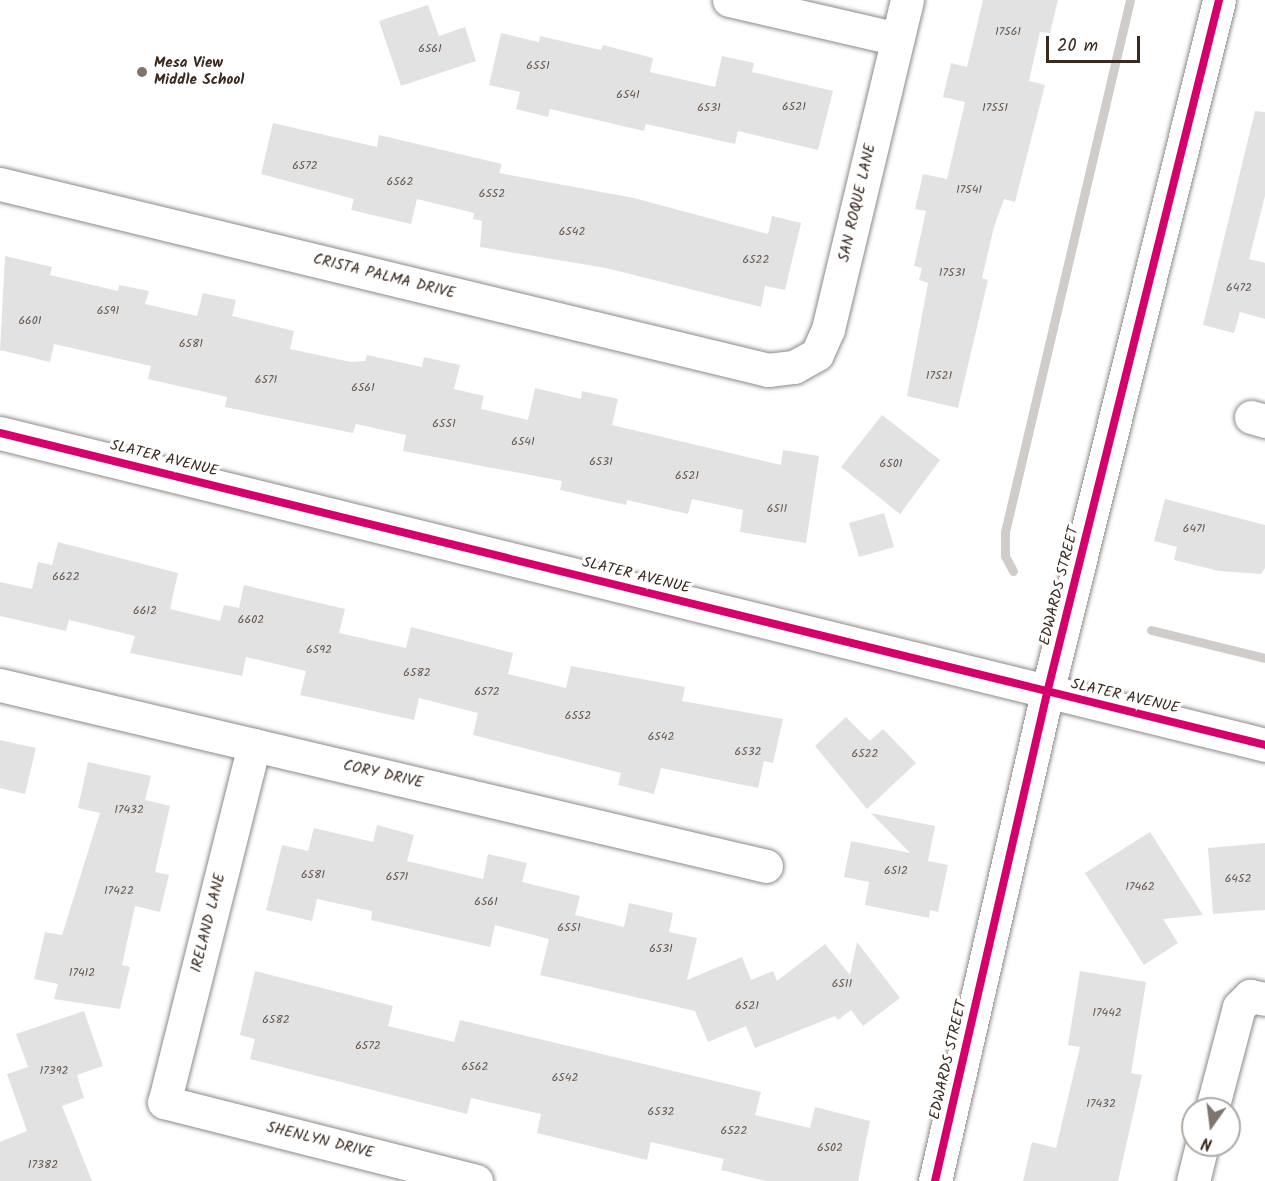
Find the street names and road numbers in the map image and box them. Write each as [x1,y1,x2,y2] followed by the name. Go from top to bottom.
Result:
[836,142,880,264] street label: SAN ROQUE LANE
[311,251,457,303] street label: CRISTA PALMA DRIVE
[108,437,220,481] street label: SLATER AVENUE
[1037,525,1083,647] street label: EDWARDS STREET
[580,554,692,598] street label: SLATER AVENUE
[1069,676,1181,718] street label: SLATER AVENUE
[341,757,425,793] street label: CORY DRIVE
[188,872,230,974] street label: IRELAND LANE
[927,999,971,1121] street label: EDWARDS STREET
[265,1119,375,1163] street label: SHENLYN DRIVE

